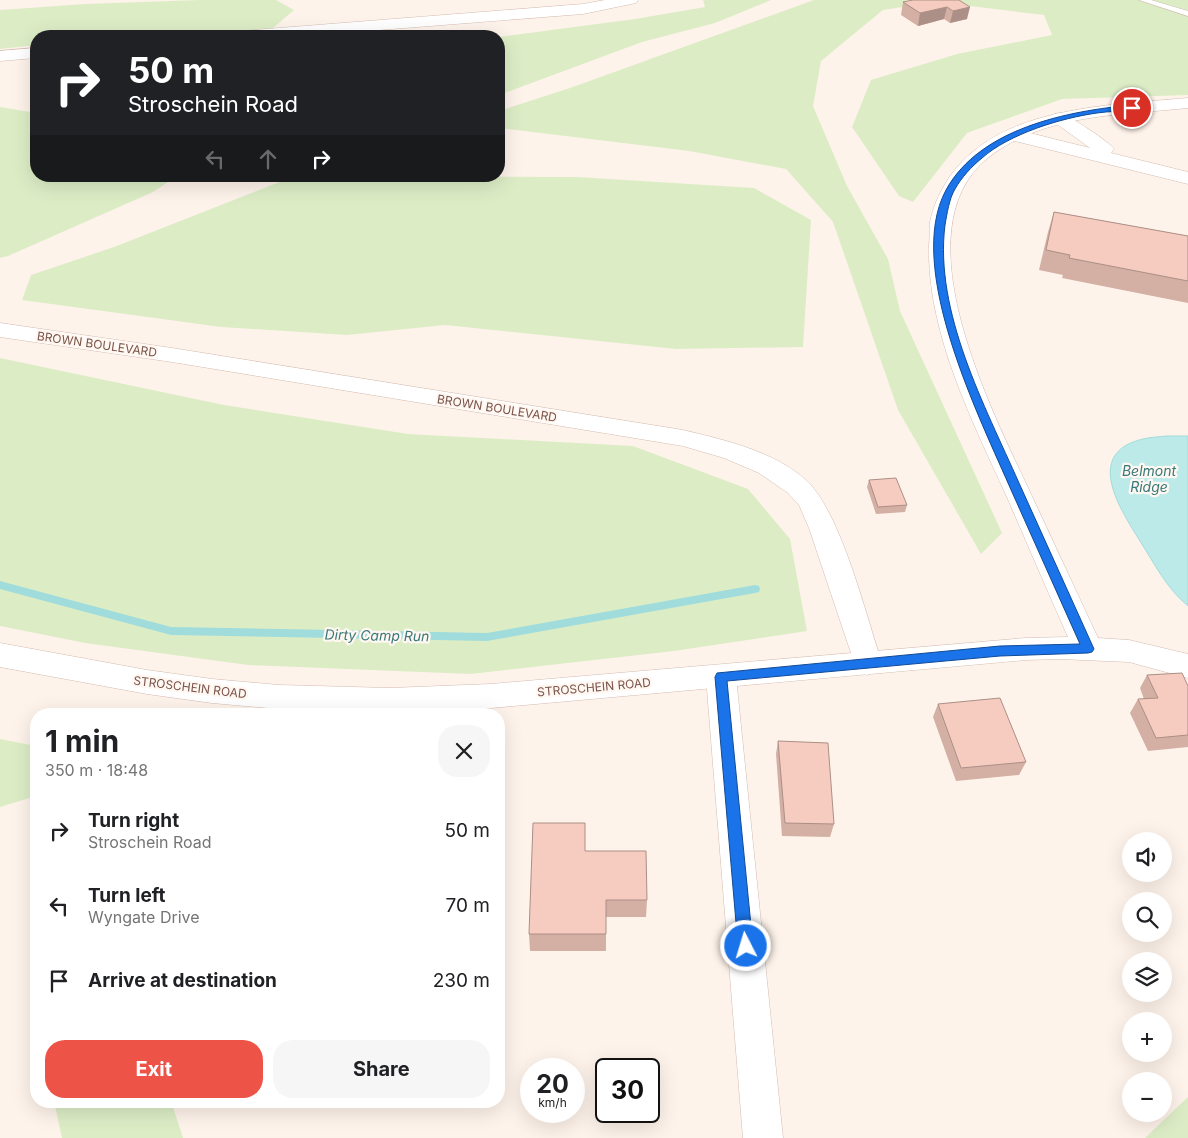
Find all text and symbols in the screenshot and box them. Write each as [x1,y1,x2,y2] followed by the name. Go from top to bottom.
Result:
[128,49,214,91] text: 50 m
[45,50,110,115] icon: right
[1111,87,1153,129] pin
[128,91,298,117] text: Stroschein Road
[1118,94,1146,122] icon: arrive
[201,145,229,173] icon: left
[254,145,282,173] icon: ahead
[307,145,335,173] icon: right
[36,328,158,360] street label: BROWN BOULEVARD
[436,391,558,425] street label: BROWN BOULEVARD
[1122,462,1176,495] water label: Belmont Ridge
[324,626,430,644] water label: Dirty Camp Run
[133,673,247,701] street label: STROSCHEIN ROAD
[537,675,651,699] street label: STROSCHEIN ROAD
[45,723,119,759] text: 1 min
[438,725,490,777] button: close
[45,760,148,780] text: 350 m · 18:48
[88,809,179,832] text: Turn right
[45,817,73,845] icon: right
[444,819,490,842] text: 50 m
[88,832,212,852] text: Stroschein Road
[1122,832,1172,1122] map controls
[1122,832,1172,882] button: sound
[88,884,166,907] text: Turn left
[45,892,73,920] icon: left
[1122,892,1172,942] button: search
[446,894,490,917] text: 70 m
[88,907,200,927] text: Wyngate Drive
[719,919,771,971] position arrow
[1122,952,1172,1002] button: layers
[45,967,73,995] icon: arrive
[88,969,277,992] text: Arrive at destination
[433,969,490,992] text: 230 m
[1122,1012,1172,1062] button: +
[45,1040,263,1098] button: Exit
[273,1040,490,1098] button: Share
[595,1058,660,1123] speed limit sign: 30
[536,1069,569,1099] text: 20
[1122,1072,1172,1122] button: −
[538,1095,567,1110] text: km/h

